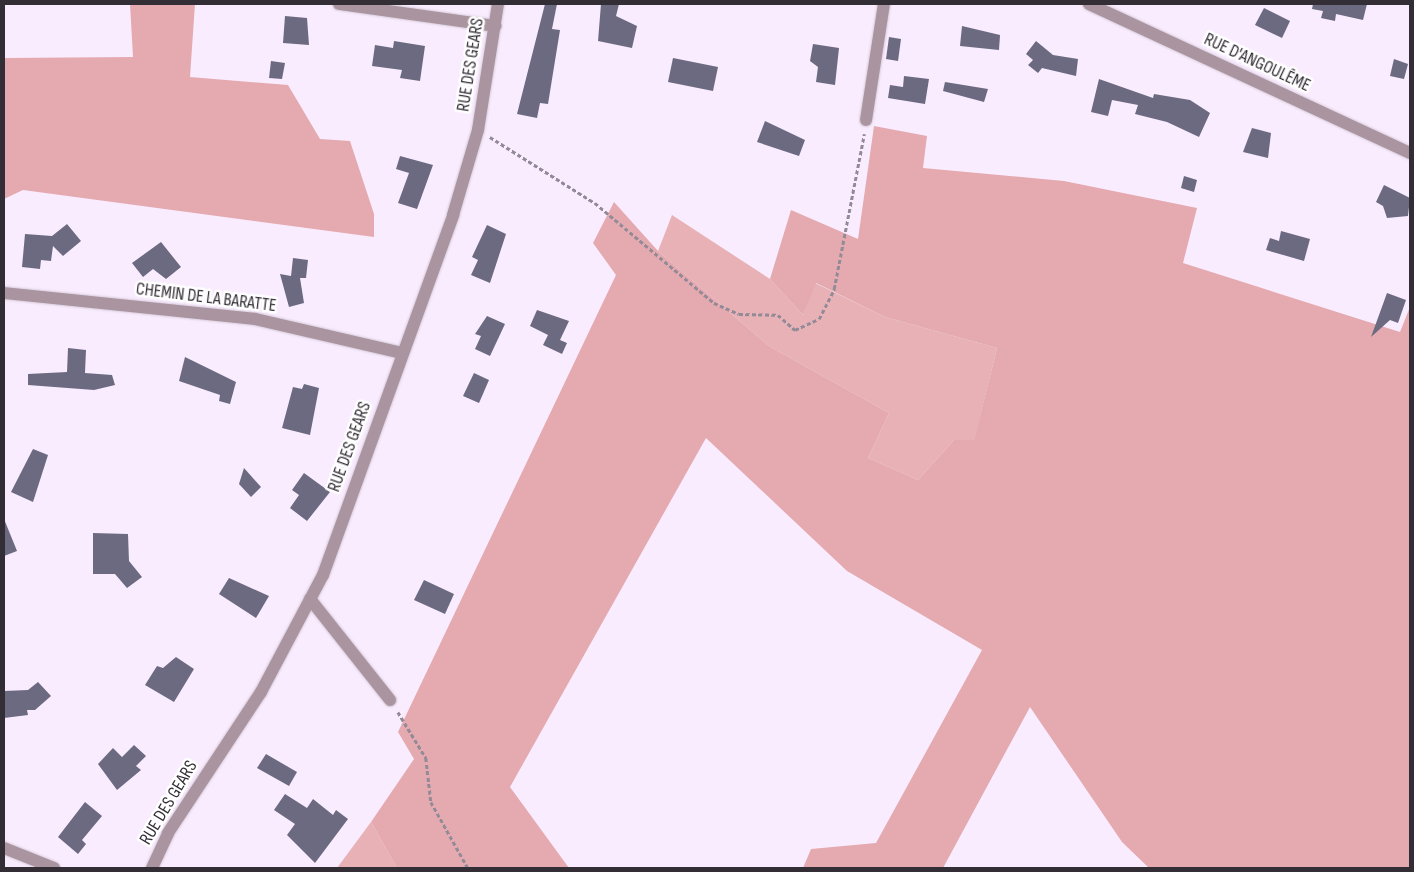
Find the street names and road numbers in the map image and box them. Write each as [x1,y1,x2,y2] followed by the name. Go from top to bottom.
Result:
[453,17,489,113] street label: RUE DES GEARS
[1200,29,1314,97] street label: RUE D'ANGOULÊME
[135,279,277,317] street label: CHEMIN DE LA BARATTE
[324,399,376,495] street label: RUE DES GEARS
[135,757,203,849] street label: RUE DES GEARS

